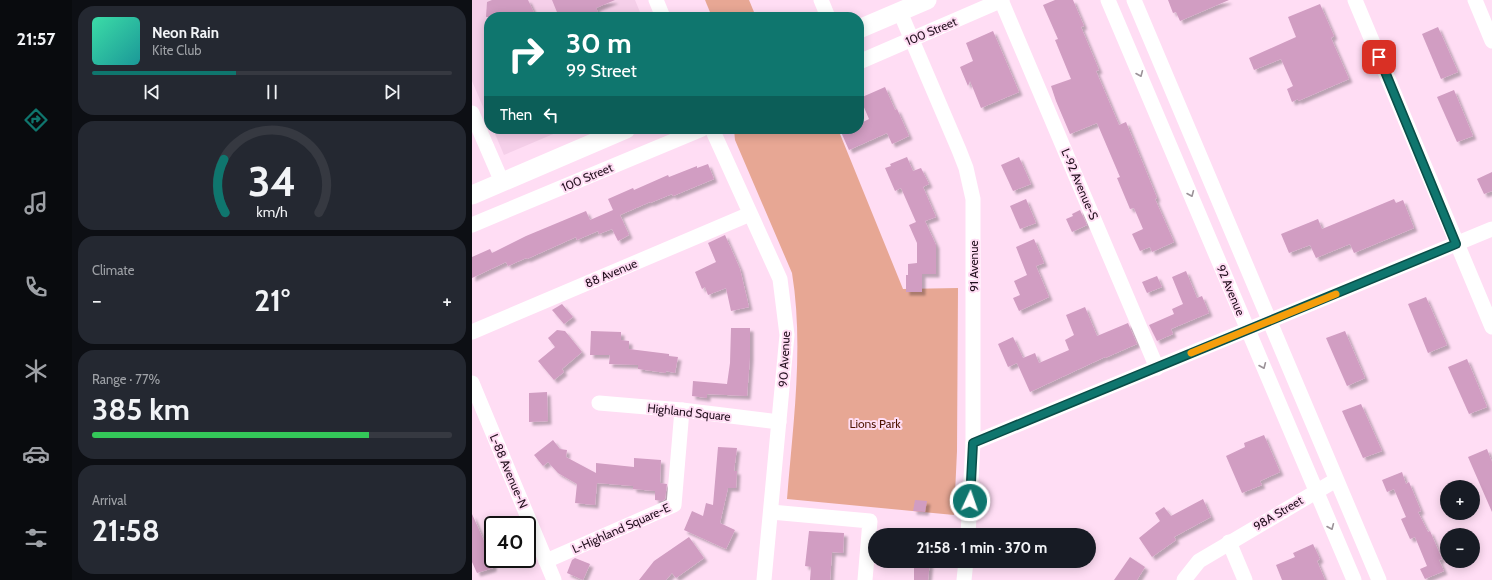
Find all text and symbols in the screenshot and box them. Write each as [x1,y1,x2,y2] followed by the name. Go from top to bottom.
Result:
[903,14,959,48] street label: 100 Street
[152,24,219,42] text: Neon Rain
[566,26,632,60] text: 30 m
[16,28,56,50] text: 21:57
[500,28,552,80] icon: right
[1362,40,1396,74] pin
[152,42,201,58] text: Kite Club
[1368,46,1390,68] icon: arrive
[566,60,637,82] text: 99 Street
[1136,71,1144,78] one-way arrow
[141,81,163,103] icon: previous
[261,81,283,103] icon: pause
[381,81,403,103] icon: next
[540,104,562,126] icon: left
[22,106,50,134] icon: directions
[500,106,532,124] text: Then
[1058,146,1102,222] street label: L-92 Avenue-S
[248,156,296,206] text: 34
[559,160,615,194] street label: 100 Street
[22,189,50,217] icon: music
[1186,191,1194,198] one-way arrow
[256,203,288,221] text: km/h
[966,240,981,292] street label: 91 Avenue
[583,255,639,291] street label: 88 Avenue
[92,262,134,278] text: Climate
[1214,262,1248,318] street label: 92 Avenue
[22,273,50,301] icon: phone
[254,282,290,319] text: 21°
[92,287,102,314] text: −
[442,287,452,314] text: +
[775,331,793,387] street label: 90 Avenue
[22,357,50,385] icon: climate
[1258,362,1266,370] one-way arrow
[92,371,160,387] text: Range · 77%
[92,391,190,428] text: 385 km
[647,400,731,424] street label: Highland Square
[849,416,901,431] park label: Lions Park
[487,432,531,510] street label: L-88 Avenue-N
[22,440,50,468] icon: car
[949,480,991,522] position arrow
[1440,480,1480,568] map controls
[1440,480,1480,520] button: +
[92,492,127,508] text: Arrival
[1251,492,1305,534] street label: 98A Street
[570,500,673,556] street label: L-Highland Square-E
[92,512,160,549] text: 21:58
[484,516,536,568] speed limit sign: 40
[1327,523,1335,530] one-way arrow
[22,524,50,552] icon: filters
[1440,528,1480,568] button: −
[917,539,1047,557] text: 21:58 · 1 min · 370 m

